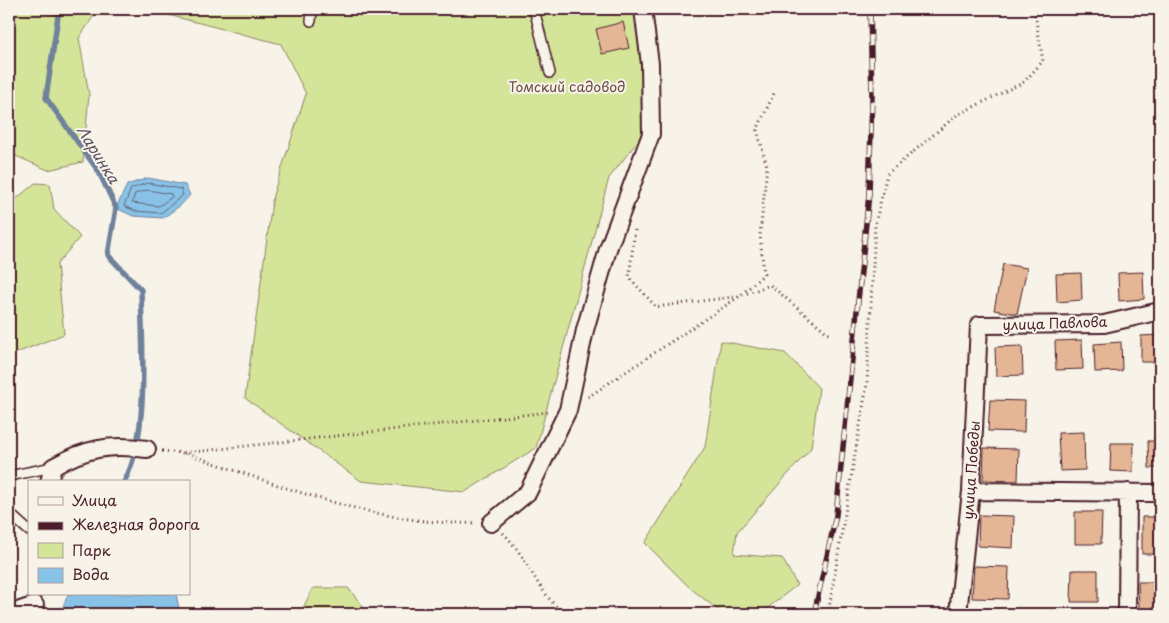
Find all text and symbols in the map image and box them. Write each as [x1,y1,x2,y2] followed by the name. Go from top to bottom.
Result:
[509,76,625,97] park label: Томский садовод
[72,120,126,188] water label: Ларинка
[1002,311,1108,335] street label: улица Павлова
[957,420,985,520] street label: улица Победы
[28,480,190,596] legend
[72,488,117,511] text: Улица
[72,512,200,535] text: Железная дорога
[72,538,111,561] text: Парк
[72,562,110,585] text: Вода

